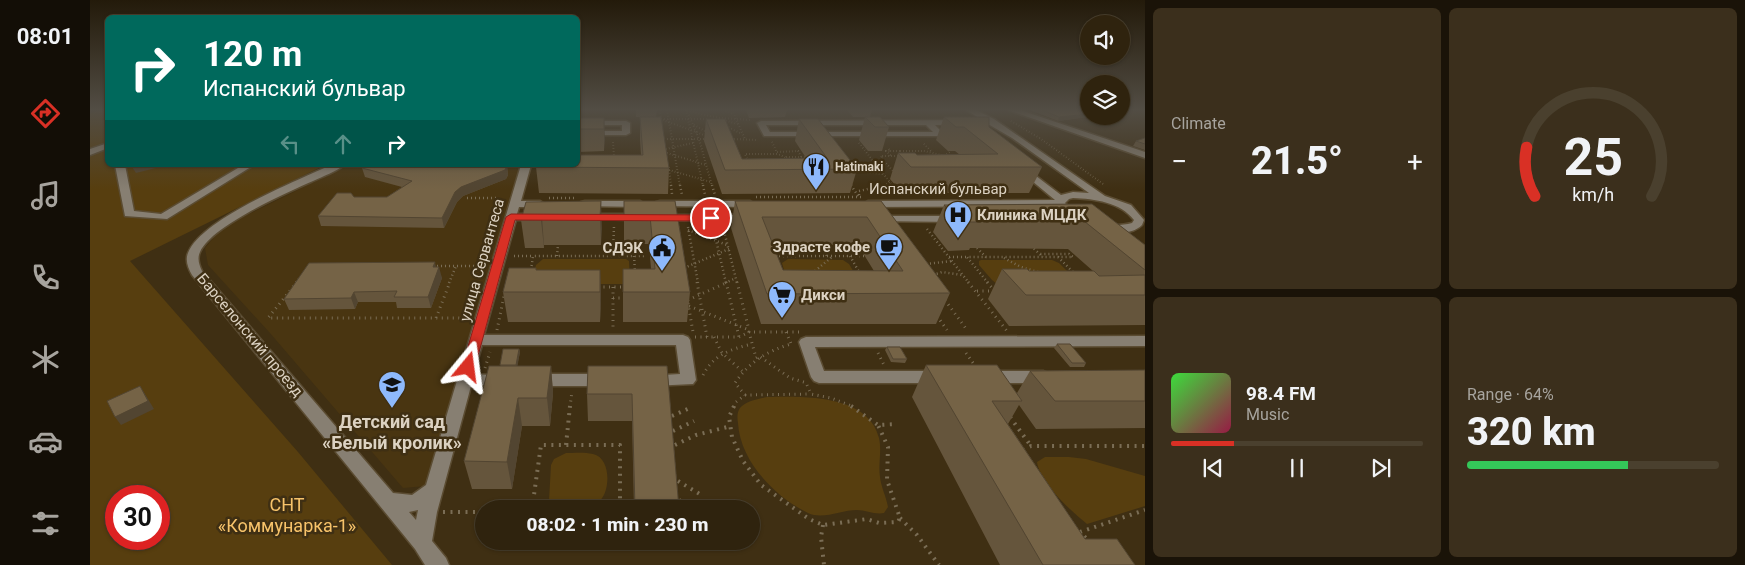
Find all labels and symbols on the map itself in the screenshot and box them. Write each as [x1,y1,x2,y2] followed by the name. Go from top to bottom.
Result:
[801,152,831,191] restaurant icon: Hatimaki
[835,160,884,174] place label: Hatimaki
[869,180,1007,198] street label: Испанский бульвар
[456,196,508,324] street label: улица Сервантеса
[690,197,732,239] pin
[943,200,973,239] hospital icon: Клиника МЦДК
[977,206,1087,224] place label: Клиника МЦДК
[874,232,904,271] cafe icon: Здрасте кофе
[647,233,677,272] public building icon: СДЭК
[772,238,870,256] place label: Здрасте кофе
[603,239,643,257] place label: СДЭК
[193,270,307,400] street label: Барселонский проезд
[767,280,797,319] supermarket icon: Дикси
[801,286,845,304] place label: Дикси
[441,340,493,392] position arrow
[377,370,407,409] school or university icon: Детский сад «Белый кролик»
[322,411,462,453] place label: Детский сад «Белый кролик»
[105,485,170,550] speed limit sign: 30
[218,494,356,536] park label: СНТ «Коммунарка-1»

